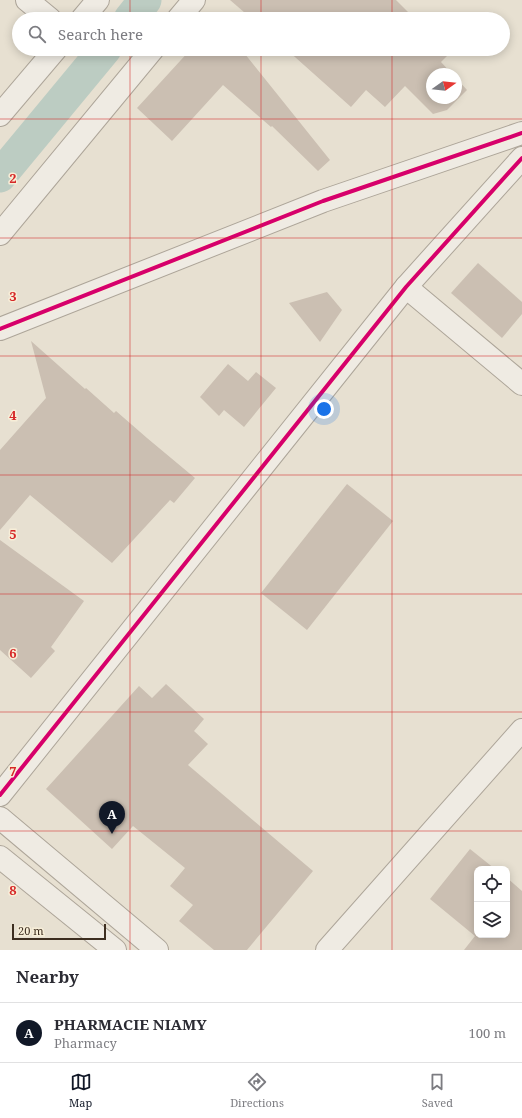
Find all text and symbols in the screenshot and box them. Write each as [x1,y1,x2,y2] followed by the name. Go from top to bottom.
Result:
[12,12,510,56] search box
[26,23,48,45] icon: search
[58,24,143,44] text: Search here
[426,68,462,104] north arrow
[9,169,17,187] text: 2
[9,287,17,305] text: 3
[314,399,334,419] your location
[9,406,17,424] text: 4
[9,525,17,543] text: 5
[9,644,17,662] text: 6
[9,762,17,780] text: 7
[99,801,125,834] pin: A
[474,866,510,938] map controls
[474,866,510,902] button: locate
[9,881,17,899] text: 8
[474,902,510,938] button: layers
[12,922,106,941] scale bar
[18,923,44,938] text: 20 m
[16,965,79,988] text: Nearby
[54,1014,207,1034] text: PHARMACIE NIAMY
[24,1024,34,1042] text: A
[469,1024,506,1042] text: 100 m
[54,1034,117,1052] text: Pharmacy
[69,1071,92,1110] tab: Map
[230,1071,284,1110] tab: Directions
[422,1071,453,1110] tab: Saved

